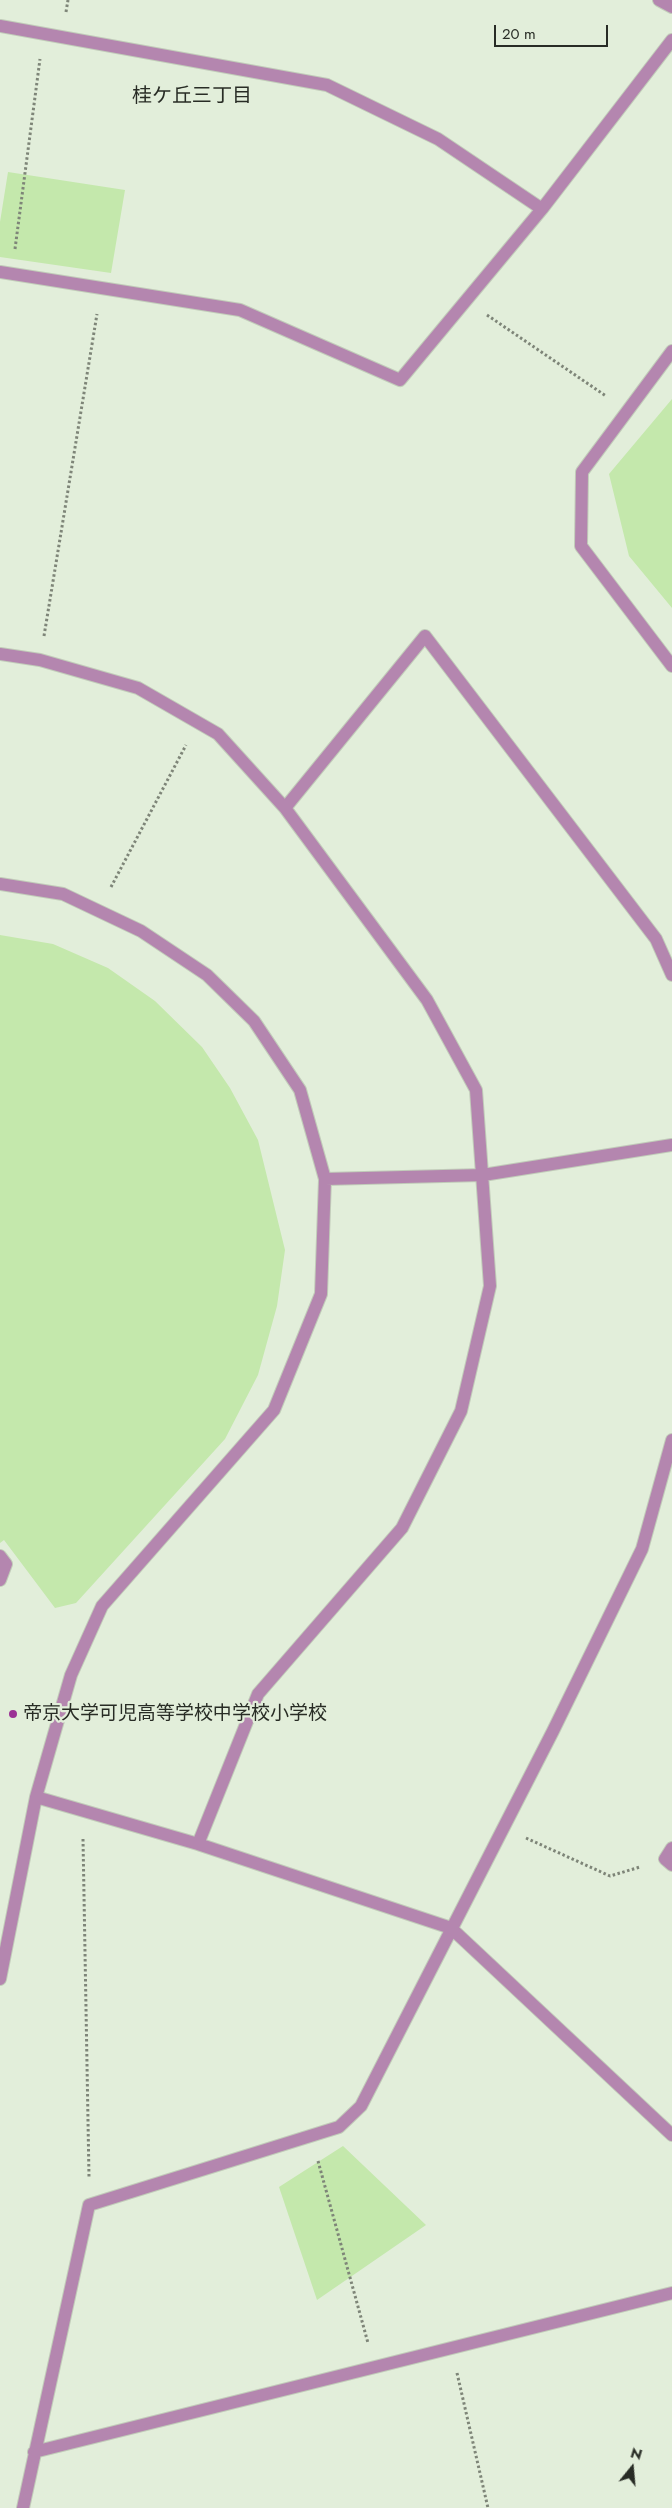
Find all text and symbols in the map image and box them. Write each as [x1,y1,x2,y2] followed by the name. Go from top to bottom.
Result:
[497,15,611,47] scale bar
[502,23,536,45] text: 20 m
[132,85,252,109] district label: 桂ケ丘三丁目
[23,1703,327,1725] place label: 帝京大学可児高等学校中学校小学校
[7,1708,19,1720] marker: 帝京大学可児高等学校中学校小学校
[628,2442,645,2465] text: N
[607,2443,657,2493] north arrow

